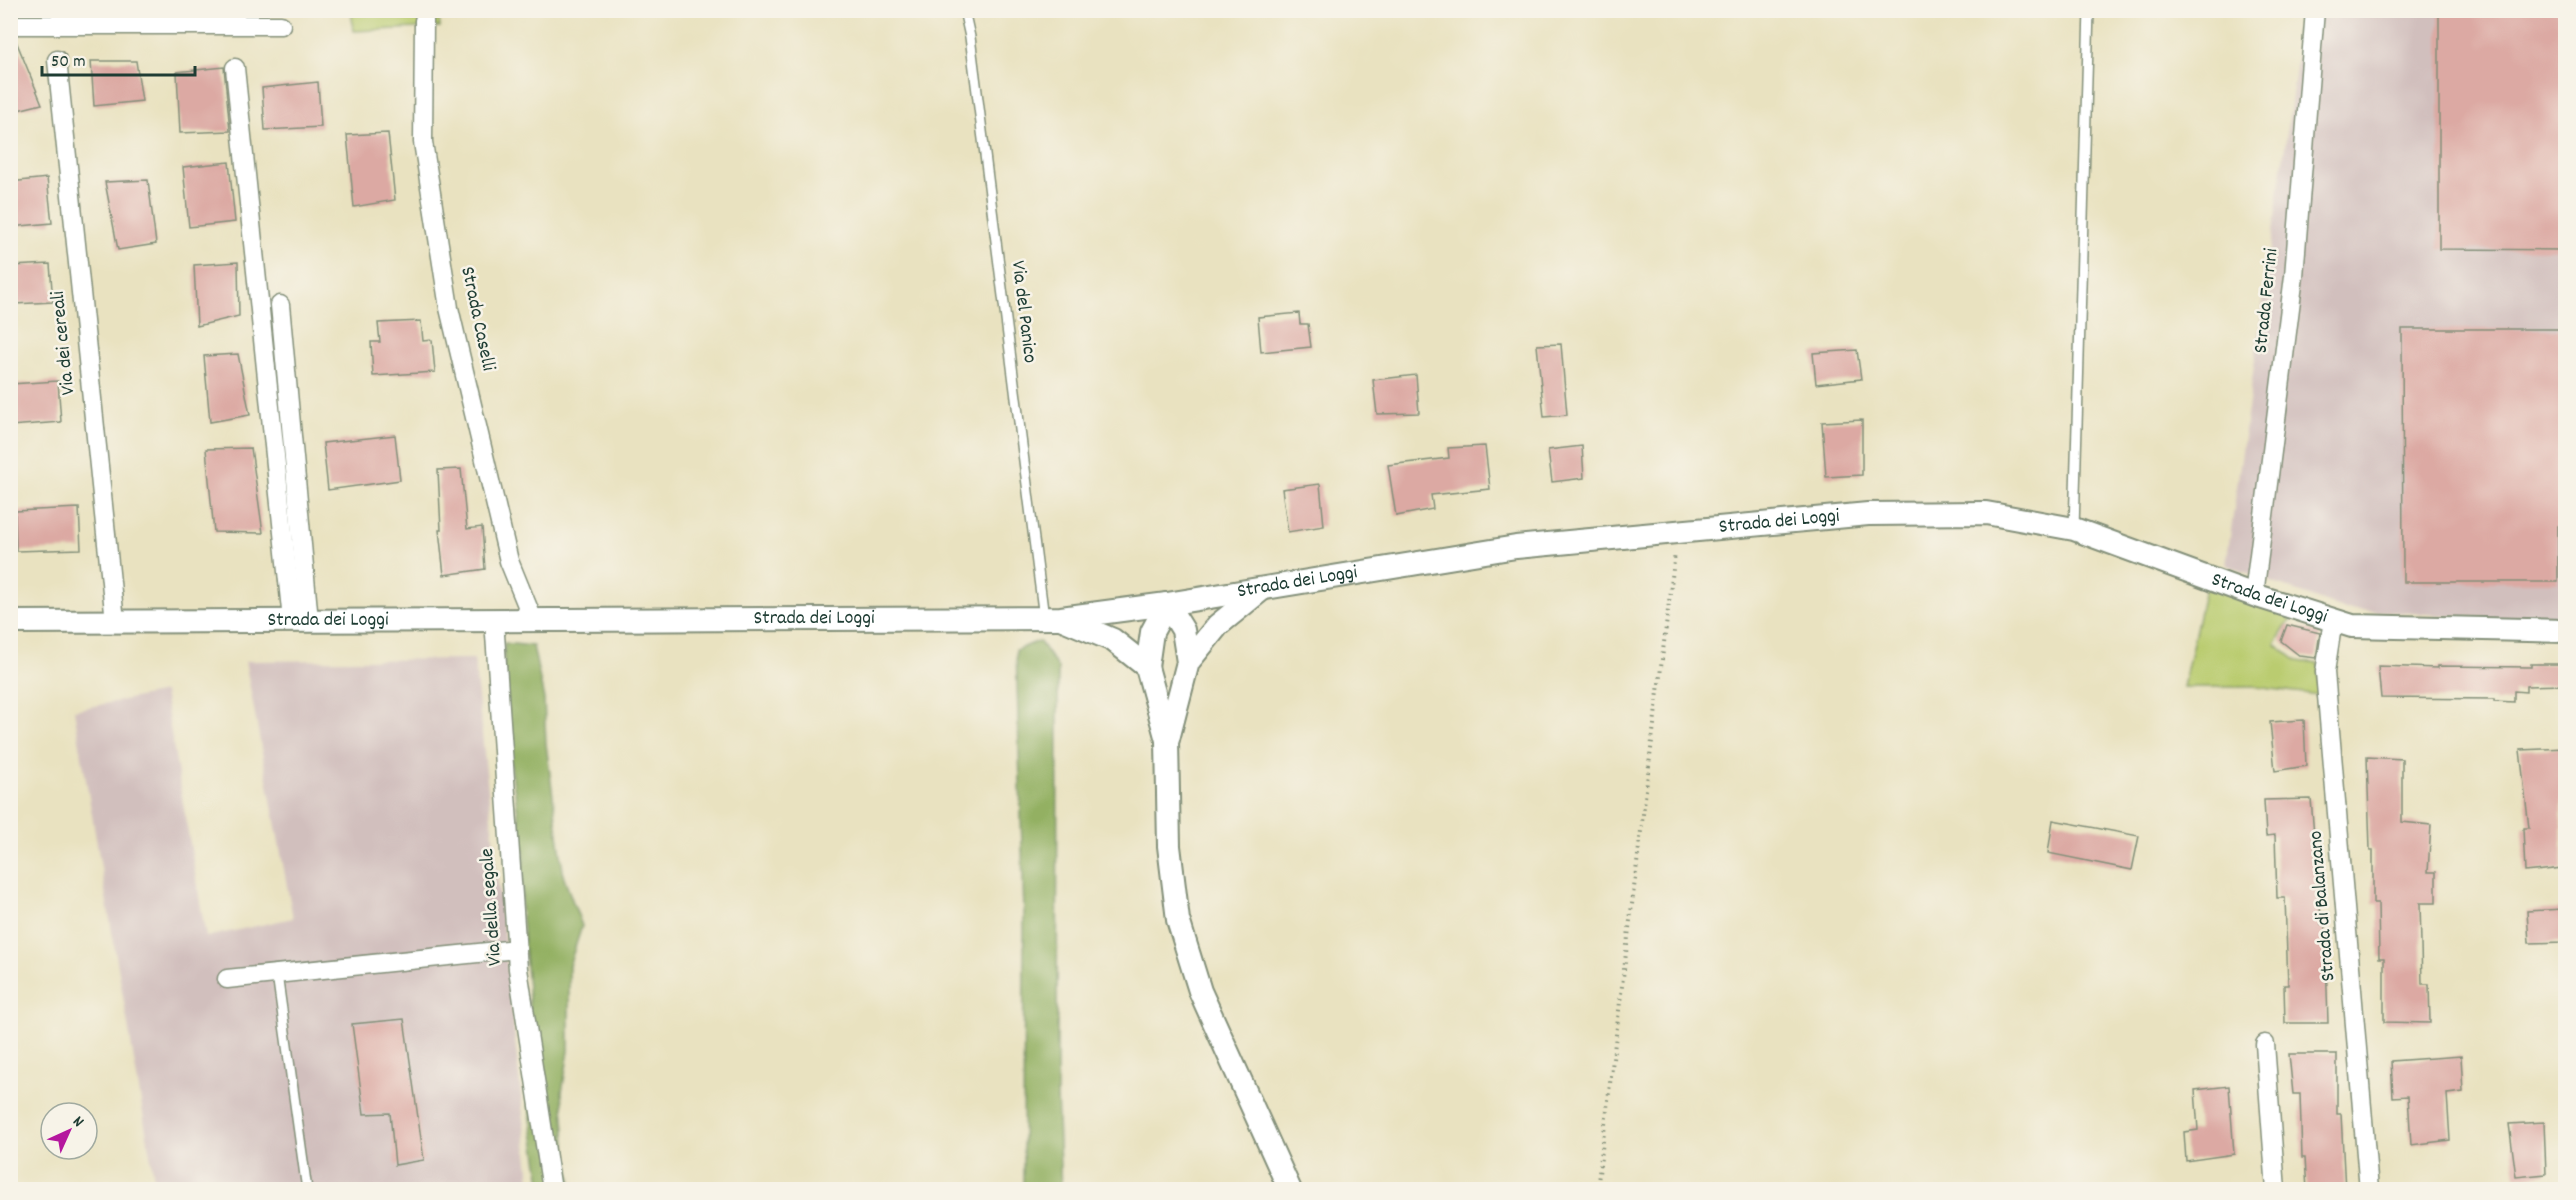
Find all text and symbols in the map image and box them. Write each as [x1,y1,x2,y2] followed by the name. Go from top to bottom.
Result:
[42,39,195,77] scale bar
[51,50,86,75] text: 50 m
[2248,247,2286,355] street label: Strada Ferrini
[1003,259,1043,365] street label: Via del Panico
[452,264,502,374] street label: Strada Caselli
[45,289,83,396] street label: Via dei cereali
[1718,503,1841,542] street label: Strada dei Loggi
[1235,559,1360,606] street label: Strada dei Loggi
[2207,566,2331,631] street label: Strada dei Loggi
[753,605,875,633] street label: Strada dei Loggi
[267,607,389,635] street label: Strada dei Loggi
[2302,829,2344,983] street label: Strada di Balanzano
[474,847,510,967] street label: Via della segale
[39,1101,99,1161] north arrow
[67,1111,89,1133] text: N

